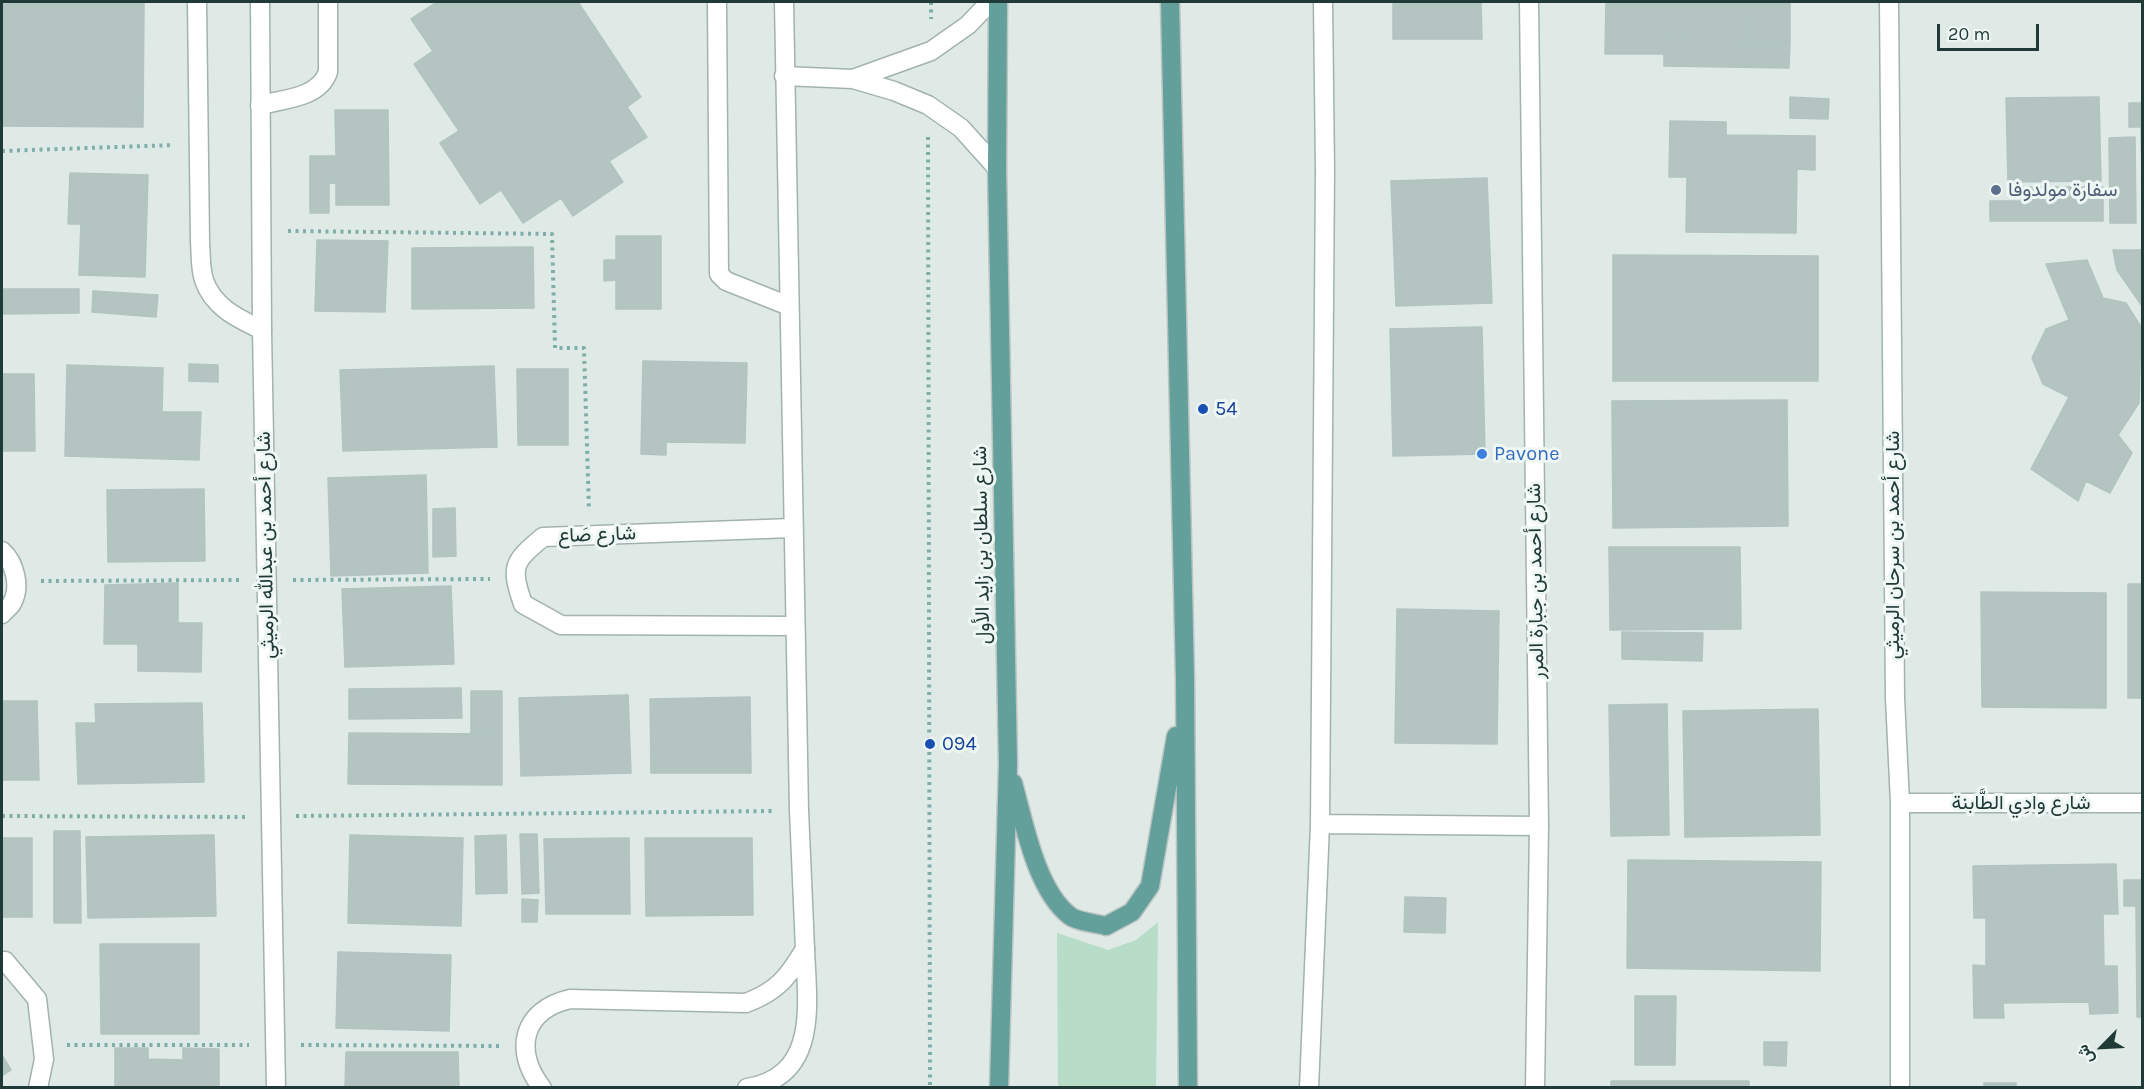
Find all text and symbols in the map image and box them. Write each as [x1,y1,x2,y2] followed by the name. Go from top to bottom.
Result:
[1940,12,2042,50] scale bar
[1948,23,1990,45] text: 20 m
[2008,178,2118,202] place label: سفارة مولدوفا
[1989,183,2003,197] marker: سفارة مولدوفا
[1215,397,1237,421] place label: 54
[1196,402,1210,416] marker: 54
[252,431,280,659] street label: شارع أحمد بن عبدالله الرميثي
[1881,431,1905,659] street label: شارع أحمد بن سرحان الرميثي
[1494,442,1559,466] place label: Pavone
[968,446,996,644] street label: شارع سلطان بن زايد الأول
[1475,447,1489,461] marker: Pavone
[1522,483,1550,679] street label: شارع أحمد بن جبارة المرر
[557,522,637,548] street label: شارع صَاع
[942,732,977,756] place label: 094
[923,737,937,751] marker: 094
[1951,791,2091,815] street label: شارع وادِي الطَّابنة
[2072,1017,2132,1077] north arrow
[2073,1042,2098,1067] text: ش

